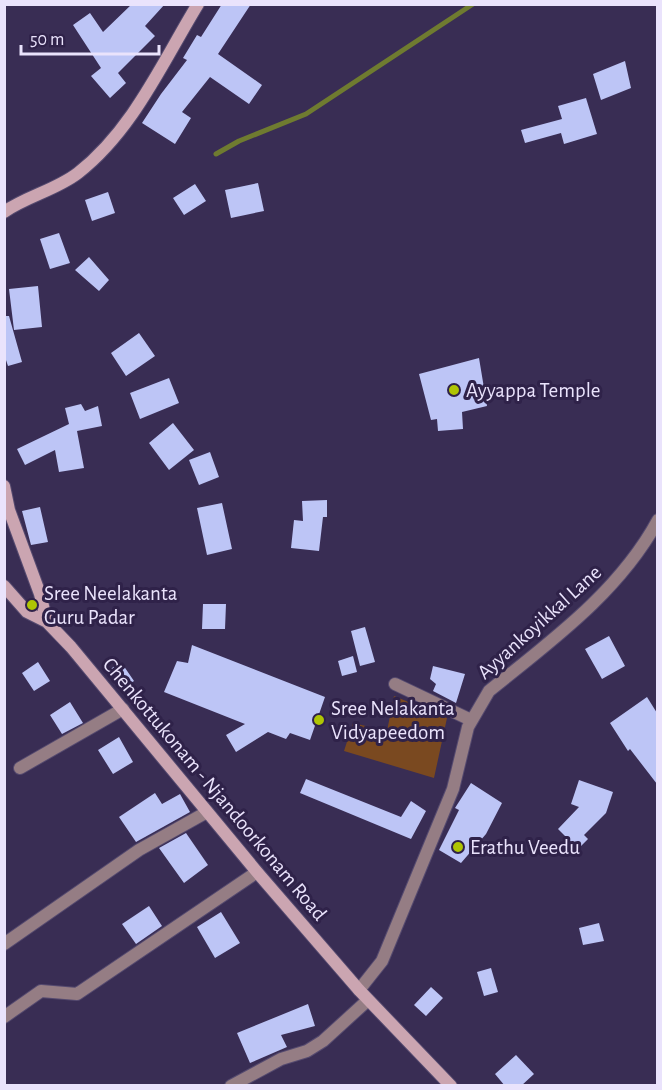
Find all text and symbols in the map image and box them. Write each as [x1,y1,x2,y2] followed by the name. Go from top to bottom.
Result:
[21,18,159,56] scale bar
[30,31,64,49] text: 50 m
[466,380,601,401] place label: Ayyappa Temple
[447,383,461,397] marker: Ayyappa Temple
[473,561,605,683] street label: Ayyankoyikkal Lane
[44,583,178,628] place label: Sree Neelakanta Guru Padar
[25,598,39,612] marker: Sree Neelakanta Guru Padar
[99,654,331,925] street label: Chenkottukonam - Njandoorkonam Road
[331,698,455,743] place label: Sree Nelakanta Vidyapeedom
[312,713,326,727] marker: Sree Nelakanta Vidyapeedom
[470,837,580,858] place label: Erathu Veedu
[451,840,465,854] marker: Erathu Veedu

